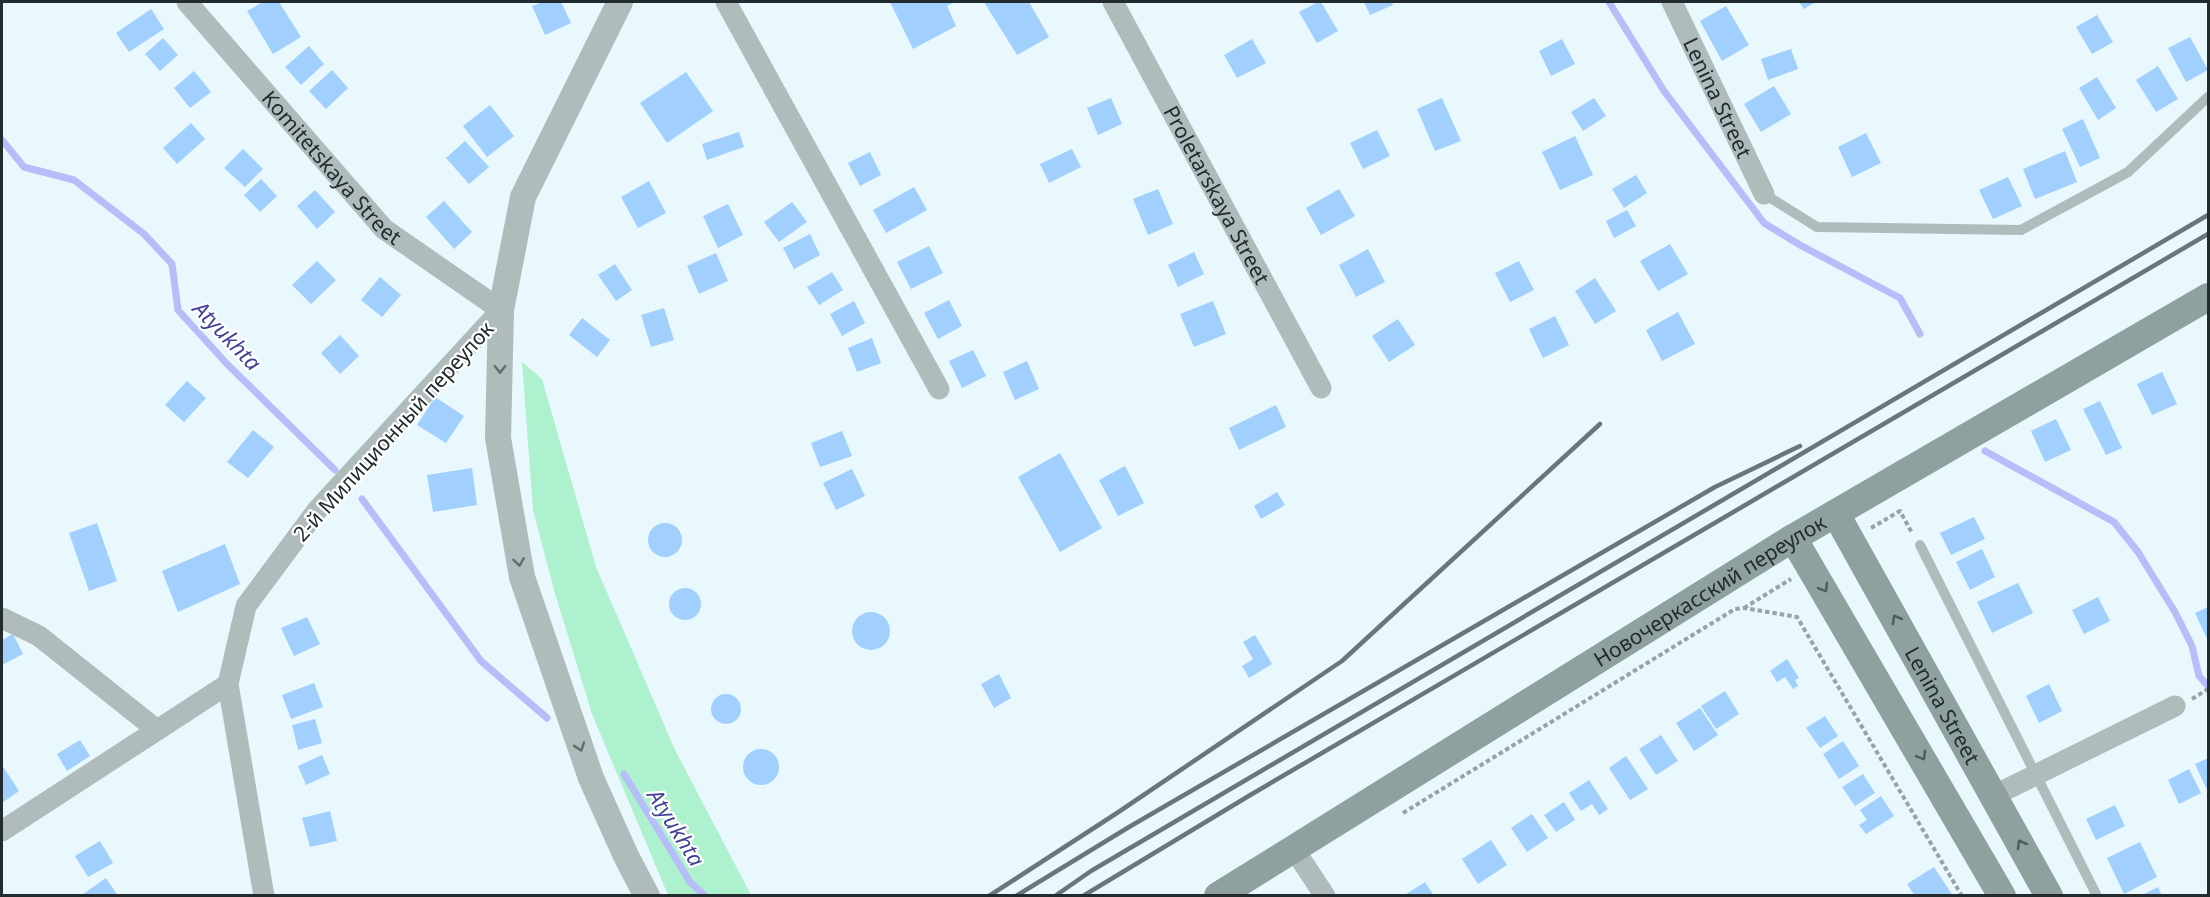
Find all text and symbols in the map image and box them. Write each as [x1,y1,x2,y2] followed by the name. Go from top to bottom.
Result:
[1677,33,1759,163] street label: Lenina Street
[256,84,407,251] street label: Komitetskaya Street
[1157,101,1277,289] street label: Proletarskaya Street
[186,292,269,377] water label: Atyukhta
[287,315,499,547] street label: 2-й Милиционный переулок
[493,364,506,373] one-way arrow
[1588,508,1831,673] street label: Новочеркасский переулок
[512,556,525,566] one-way arrow
[1817,581,1828,592] one-way arrow
[1892,615,1903,625] one-way arrow
[1899,642,1987,769] street label: Lenina Street
[573,741,586,752] one-way arrow
[1914,750,1926,760] one-way arrow
[640,781,713,872] water label: Atyukhta
[2017,840,2028,851] one-way arrow

